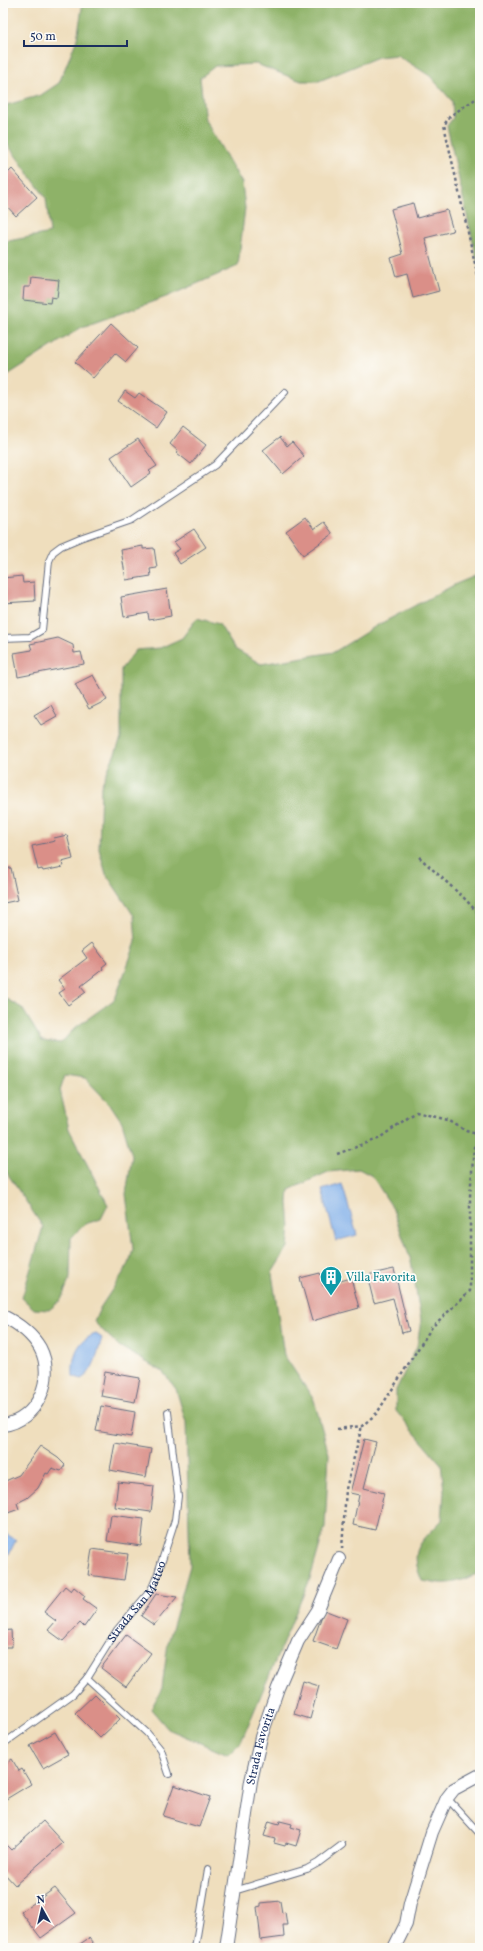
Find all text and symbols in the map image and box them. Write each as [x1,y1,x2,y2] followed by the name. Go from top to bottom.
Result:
[24,22,127,48] scale bar
[30,29,56,45] text: 50 m
[318,1264,344,1297] building icon: Villa Favorita
[346,1270,416,1286] place label: Villa Favorita
[104,1559,170,1646] street label: Strada San Matteo
[243,1705,280,1786] street label: Strada Favorita
[22,1889,62,1929] north arrow
[36,1893,46,1909] text: N

